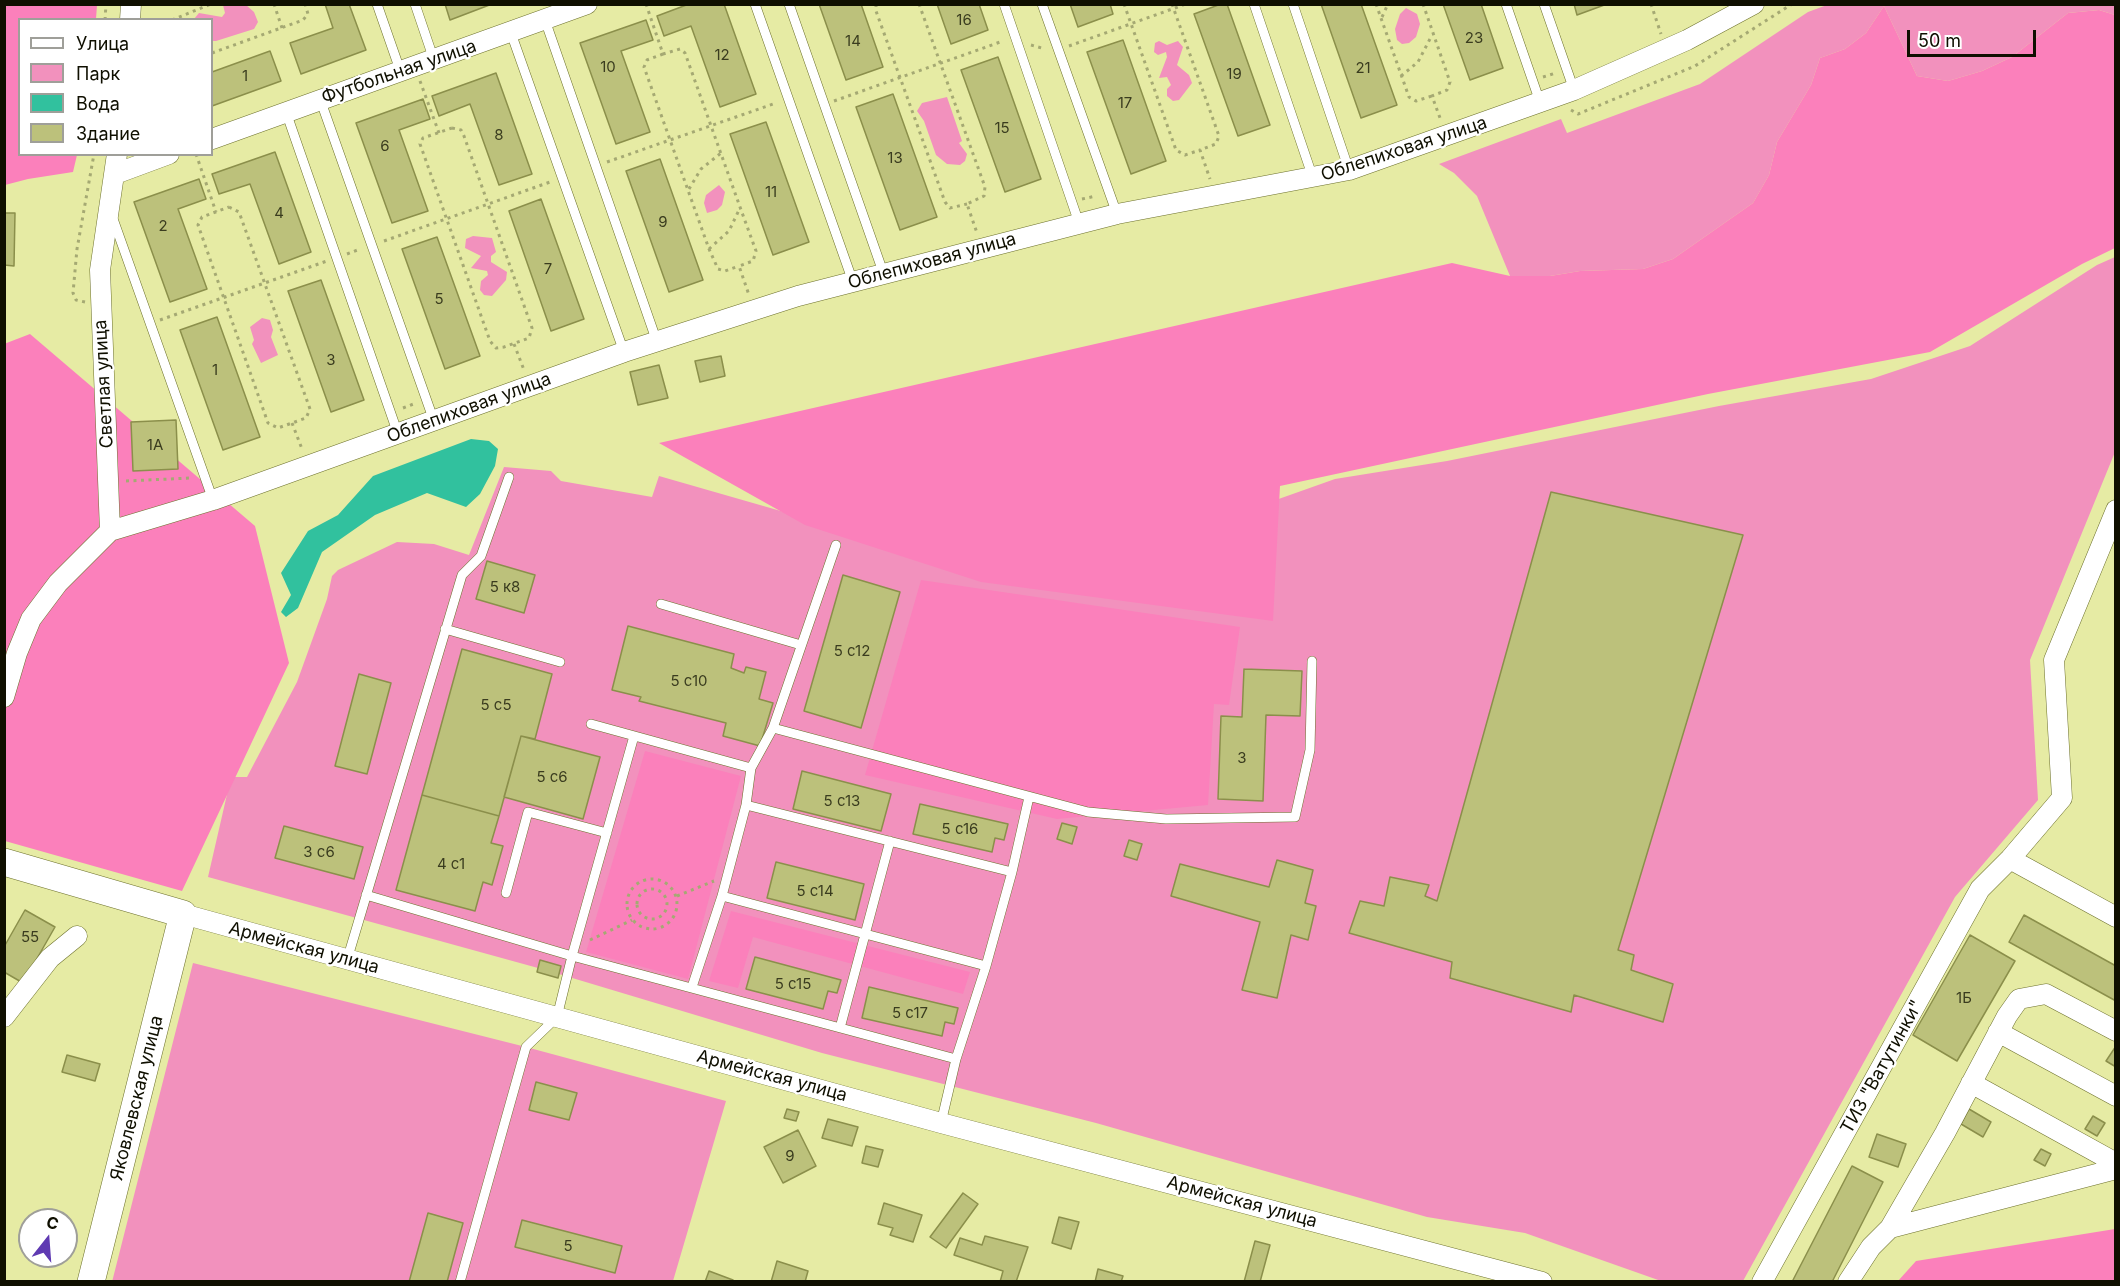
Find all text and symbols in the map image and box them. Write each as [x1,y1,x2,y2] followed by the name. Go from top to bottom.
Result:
[956,11,972,29] house number: 16
[18,18,213,156] legend
[1910,18,2039,56] scale bar
[1465,29,1483,47] house number: 23
[1918,30,1961,51] text: 50 m
[845,32,861,50] house number: 14
[76,33,129,54] text: Улица
[319,35,479,109] street label: Футбольная улица
[714,46,730,64] house number: 12
[600,58,616,76] house number: 10
[1355,59,1371,77] house number: 21
[76,63,120,84] text: Парк
[1226,65,1242,83] house number: 19
[242,67,248,85] house number: 1
[76,93,120,114] text: Вода
[1118,94,1132,112] house number: 17
[1318,112,1490,186] street label: Облепиховая улица
[994,119,1010,137] house number: 15
[76,123,140,144] text: Здание
[494,126,504,144] house number: 8
[380,137,390,155] house number: 6
[887,149,903,167] house number: 13
[765,183,777,201] house number: 11
[274,204,284,222] house number: 4
[658,213,668,231] house number: 9
[158,217,168,235] house number: 2
[846,228,1018,294] street label: Облепиховая улица
[544,260,552,278] house number: 7
[434,290,444,308] house number: 5
[90,319,118,449] street label: Светлая улица
[326,351,336,369] house number: 3
[212,361,218,379] house number: 1
[384,368,554,448] street label: Облепиховая улица
[147,436,163,454] house number: 1А
[490,578,520,596] house number: 5 к8
[834,642,870,660] house number: 5 с12
[671,672,707,690] house number: 5 с10
[480,696,512,714] house number: 5 с5
[1237,749,1247,767] house number: 3
[536,768,568,786] house number: 5 с6
[824,792,860,810] house number: 5 с13
[942,820,978,838] house number: 5 с16
[303,843,335,861] house number: 3 с6
[437,855,465,873] house number: 4 с1
[796,882,834,900] house number: 5 с14
[226,918,382,978] street label: Армейская улица
[21,928,39,946] house number: 55
[775,975,811,993] house number: 5 с15
[1956,989,1972,1007] house number: 1Б
[1836,996,1928,1138] street label: ТИЗ "Ватутинки"
[892,1004,928,1022] house number: 5 с17
[106,1013,168,1183] street label: Яковлевская улица
[694,1046,850,1106] street label: Армейская улица
[785,1147,795,1165] house number: 9
[1164,1172,1320,1232] street label: Армейская улица
[18,1208,78,1268] north arrow
[44,1211,61,1234] text: С
[563,1237,573,1255] house number: 5

